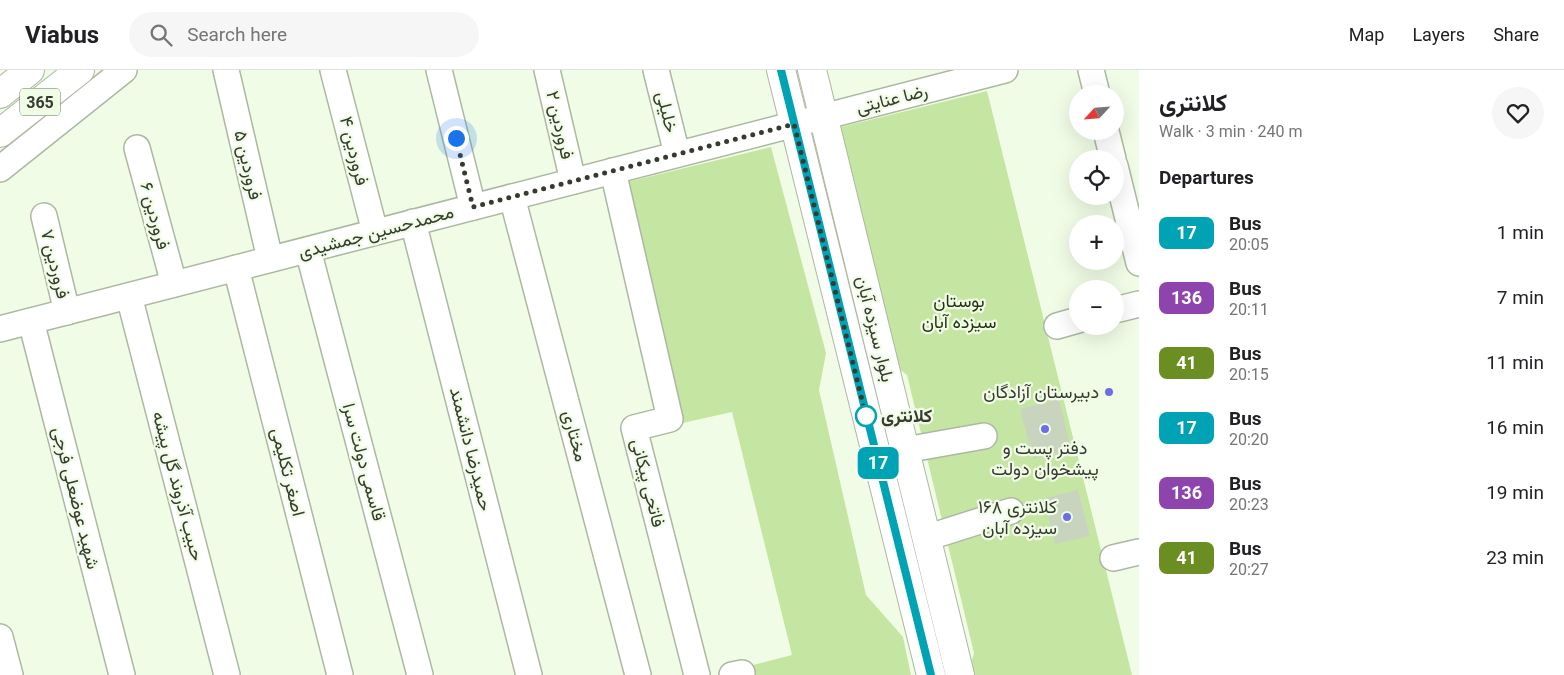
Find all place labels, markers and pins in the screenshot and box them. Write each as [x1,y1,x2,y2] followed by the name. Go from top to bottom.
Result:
[983,381,1099,403] place label: دبیرستان آزادگان
[1103,386,1115,398] marker: دبیرستان آزادگان
[855,405,877,427] marker: کلانتری
[881,405,932,427] place label: کلانتری
[1039,423,1051,435] marker: دفتر پست و پیشخوان دولت
[991,437,1099,481] place label: دفتر پست و پیشخوان دولت
[978,496,1057,539] place label: کلانتری ۱۶۸ سیزده آبان
[1061,511,1073,523] marker: کلانتری ۱۶۸ سیزده آبان

